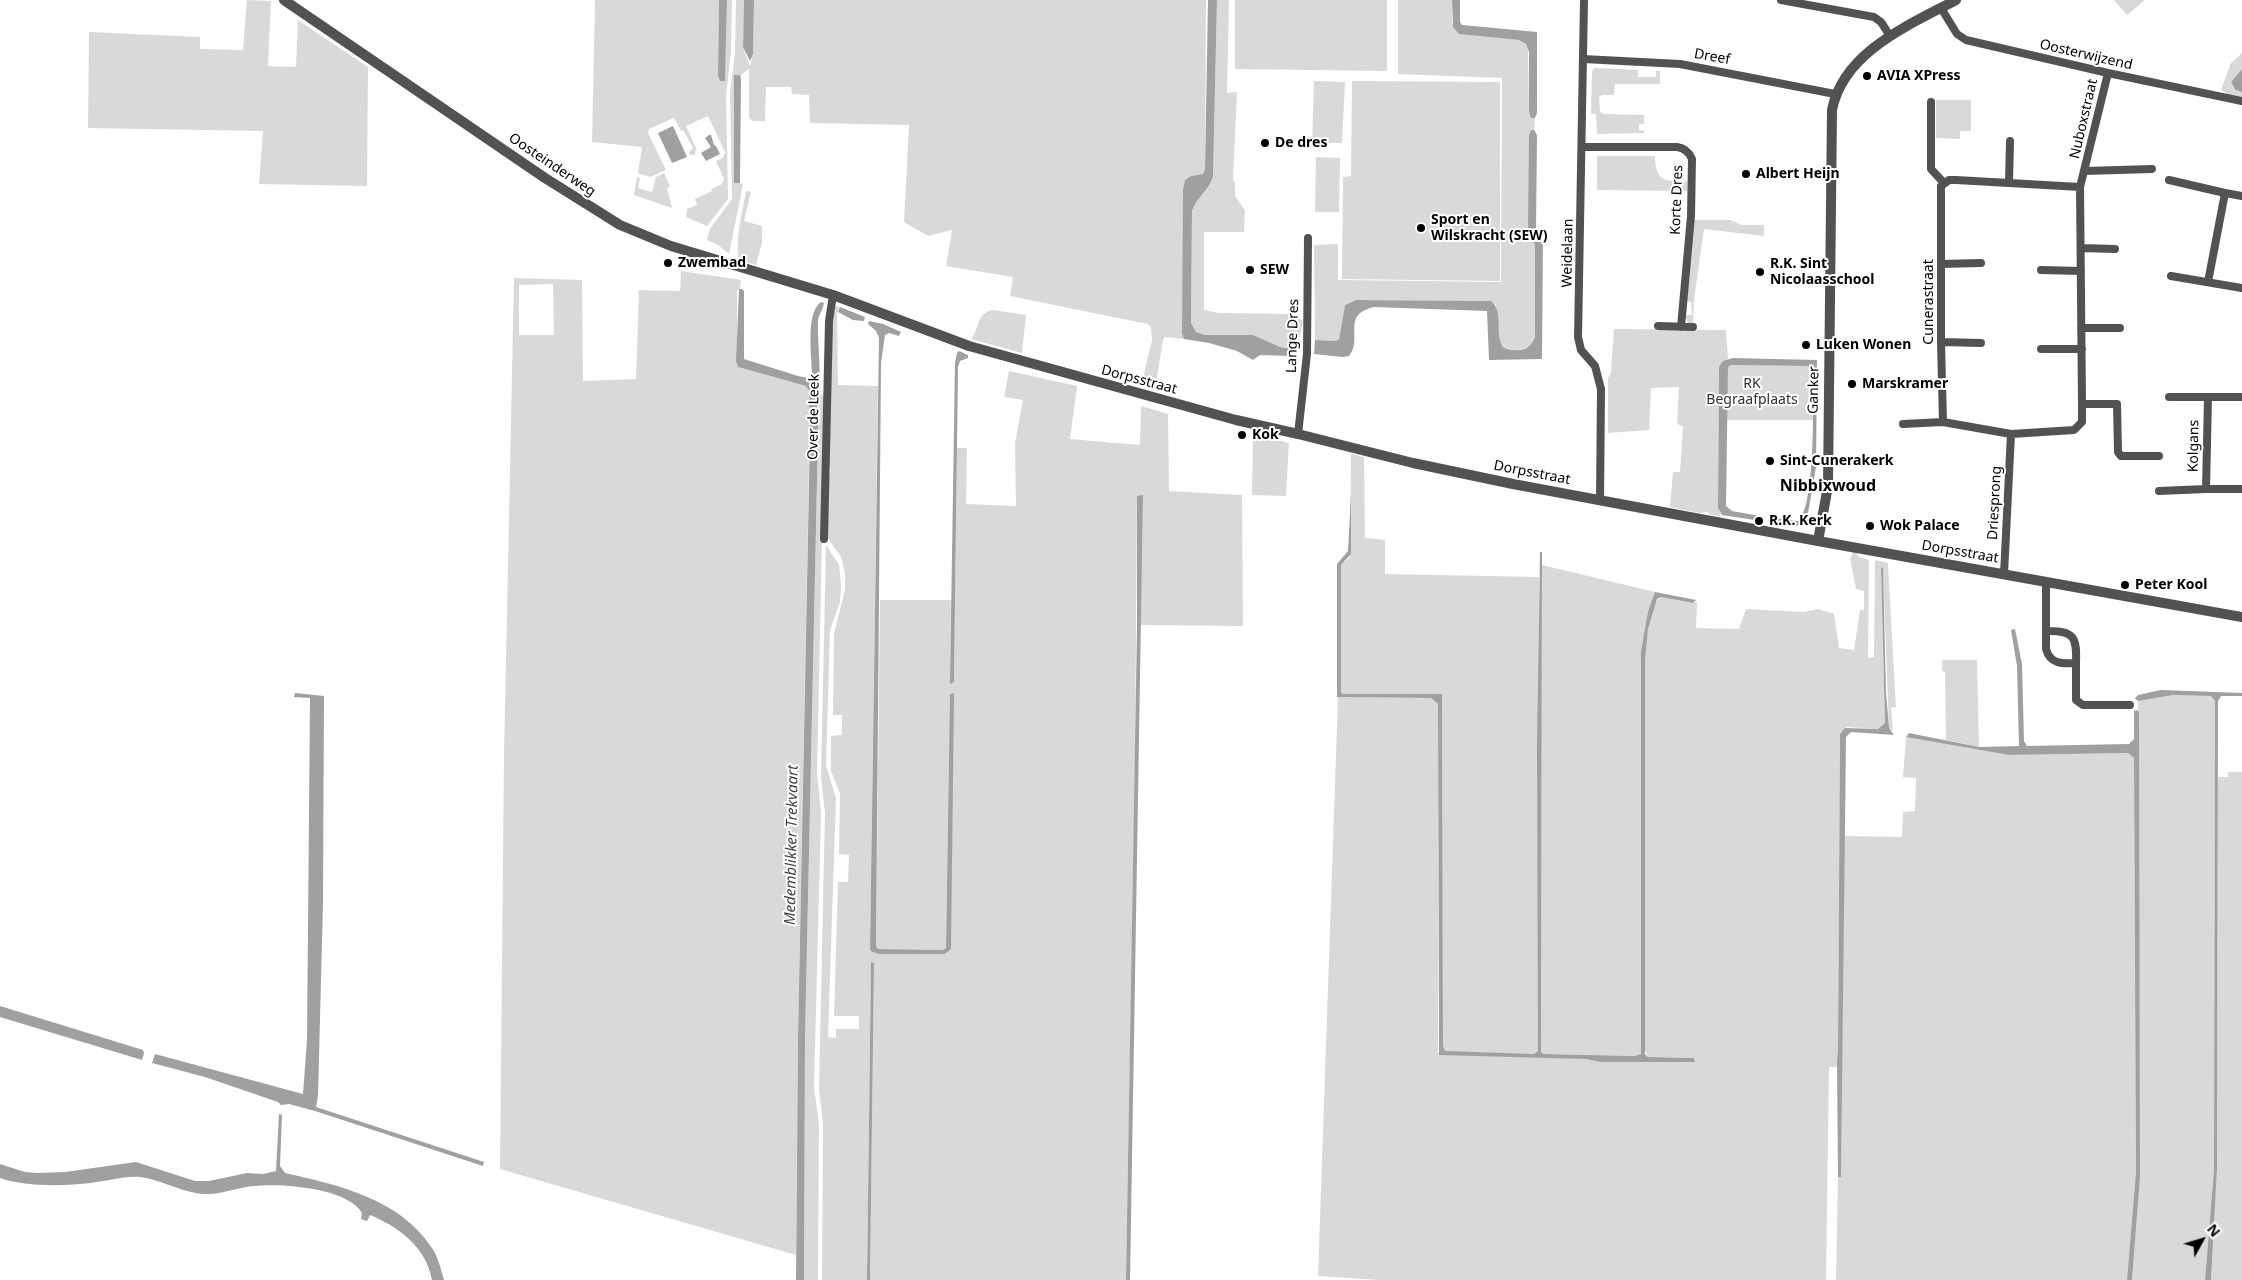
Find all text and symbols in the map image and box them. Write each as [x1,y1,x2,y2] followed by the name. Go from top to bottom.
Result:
[2038,36,2134,74] street label: Oosterwijzend
[1693,46,1731,68] street label: Dreef
[1877,68,1960,84] place label: AVIA XPress
[1861,70,1873,82] marker: AVIA XPress
[2067,77,2101,161] street label: Nuboxstraat
[505,130,599,200] street label: Oosteinderweg
[1275,135,1327,151] place label: De dres
[1259,137,1271,149] marker: De dres
[1667,165,1687,235] street label: Korte Dres
[1756,166,1840,182] place label: Albert Heijn
[1740,168,1752,180] marker: Albert Heijn
[1431,212,1548,244] place label: Sport en Wilskracht (SEW)
[1559,218,1577,288] street label: Weidelaan
[1415,222,1427,234] marker: Sport en Wilskracht (SEW)
[678,255,746,271] place label: Zwembad
[1770,256,1875,288] place label: R.K. Sint Nicolaasschool
[662,257,674,269] marker: Zwembad
[1921,259,1937,345] street label: Cunerastraat
[1260,262,1289,278] place label: SEW
[1244,264,1256,276] marker: SEW
[1754,266,1766,278] marker: R.K. Sint Nicolaasschool
[1283,299,1303,373] street label: Lange Dres
[1816,337,1911,353] place label: Luken Wonen
[1800,339,1812,351] marker: Luken Wonen
[1099,362,1179,398] street label: Dorpsstraat
[1805,366,1823,414] street label: Ganker
[805,374,823,460] street label: Over de Leek
[1706,376,1798,408] park label: RK Begraafplaats
[1862,376,1948,392] place label: Marskramer
[1846,378,1858,390] marker: Marskramer
[2185,420,2203,472] street label: Kolgans
[1252,427,1279,443] place label: Kok
[1236,429,1248,441] marker: Kok
[1780,453,1893,469] place label: Sint-Cunerakerk
[1764,455,1776,467] marker: Sint-Cunerakerk
[1492,457,1572,489] street label: Dorpsstraat
[1985,466,2005,540] street label: Driesprong
[1780,476,1876,496] district label: Nibbixwoud
[1769,513,1832,529] place label: R.K. Kerk
[1753,515,1765,527] marker: R.K. Kerk
[1880,518,1960,534] place label: Wok Palace
[1864,520,1876,532] marker: Wok Palace
[1920,537,2000,567] street label: Dorpsstraat
[2135,577,2207,593] place label: Peter Kool
[2119,579,2131,591] marker: Peter Kool
[782,765,802,925] water label: Medemblikker Trekvaart
[2177,1215,2227,1265] north arrow
[2203,1220,2225,1241] text: N

